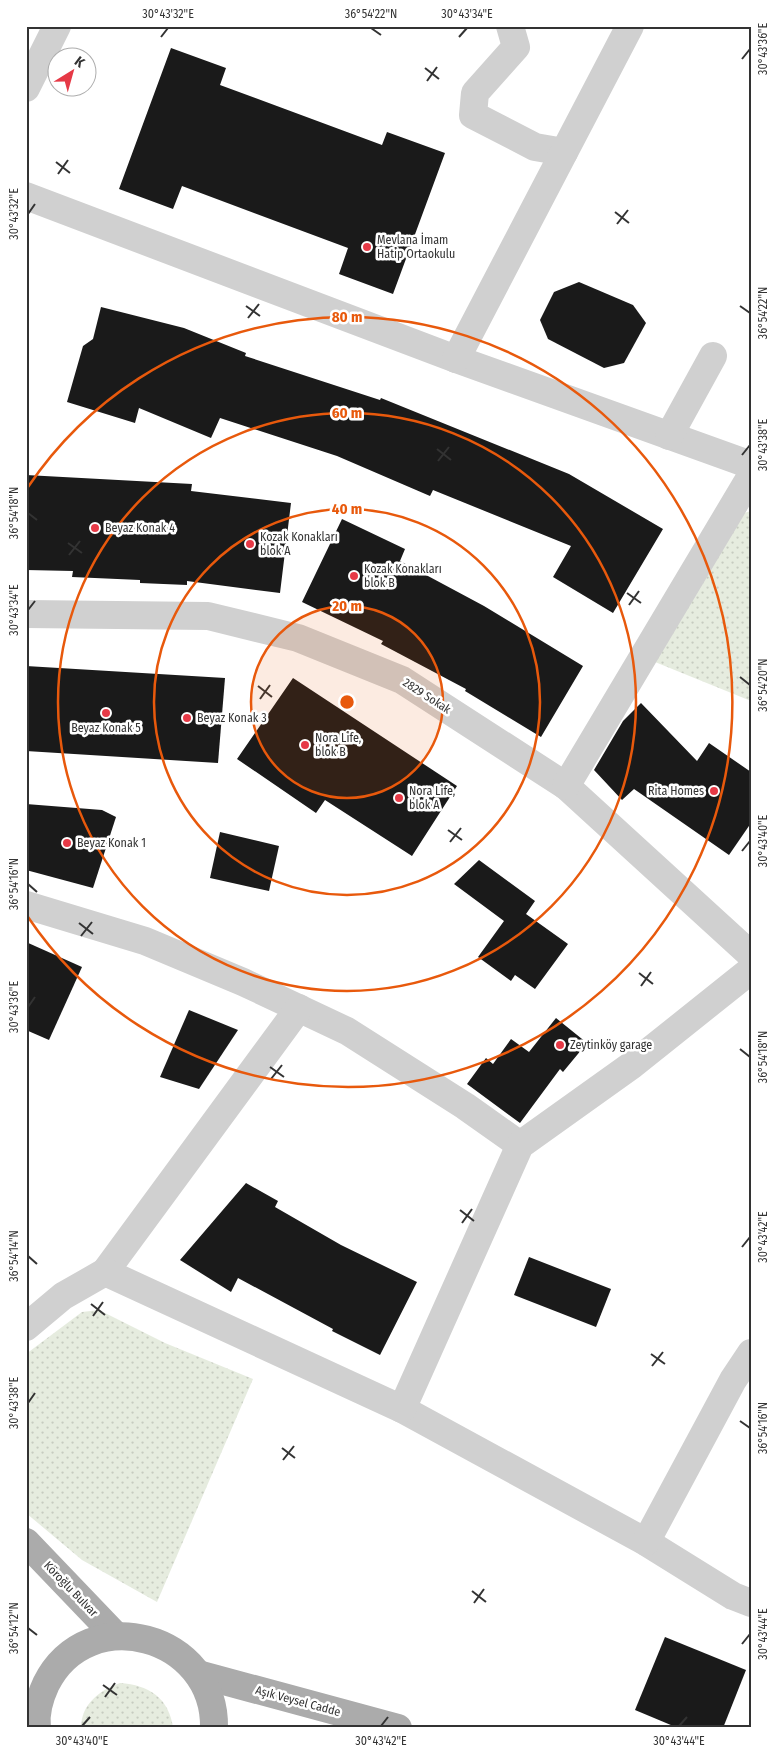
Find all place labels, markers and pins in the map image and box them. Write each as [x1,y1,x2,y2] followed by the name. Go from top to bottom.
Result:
[377,232,455,261] place label: Mevlana İmam Hatip Ortaokulu
[361,241,373,253] marker: Mevlana İmam Hatip Ortaokulu
[105,521,175,535] place label: Beyaz Konak 4
[89,522,101,534] marker: Beyaz Konak 4
[260,530,338,558] place label: Kozak Konakları blok A
[244,538,256,550] marker: Kozak Konakları blok A
[364,562,442,590] place label: Kozak Konakları blok B
[348,570,360,582] marker: Kozak Konakları blok B
[338,693,356,711] centre of rings
[100,707,112,719] marker: Beyaz Konak 5
[197,711,267,725] place label: Beyaz Konak 3
[181,712,193,724] marker: Beyaz Konak 3
[71,721,141,735] place label: Beyaz Konak 5
[315,731,361,759] place label: Nora Life, blok B
[299,739,311,751] marker: Nora Life, blok B
[409,784,455,812] place label: Nora Life, blok A
[648,784,704,798] place label: Rita Homes
[708,785,720,797] marker: Rita Homes
[393,792,405,804] marker: Nora Life, blok A
[77,836,146,850] place label: Beyaz Konak 1
[61,837,73,849] marker: Beyaz Konak 1
[570,1038,652,1052] place label: Zeytinköy garage
[554,1039,566,1051] marker: Zeytinköy garage

